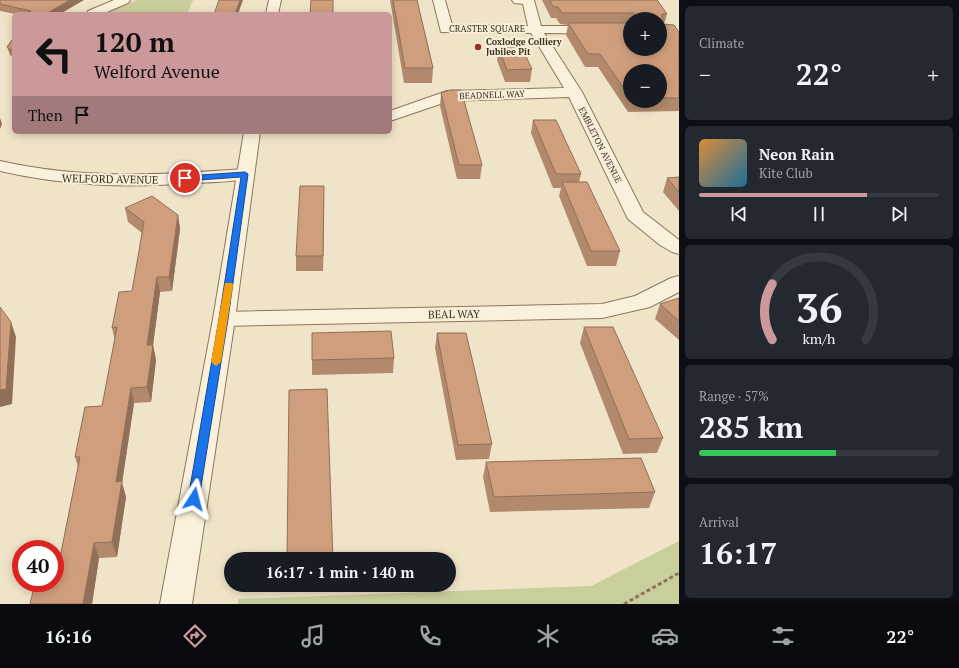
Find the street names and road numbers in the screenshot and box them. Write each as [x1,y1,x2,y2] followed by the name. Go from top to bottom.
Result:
[449,23,525,35] street label: CRASTER SQUARE
[459,88,525,102] street label: BEADNELL WAY
[576,105,624,185] street label: EMBLETON AVENUE
[62,171,158,187] street label: WELFORD AVENUE
[428,307,481,321] street label: BEAL WAY

